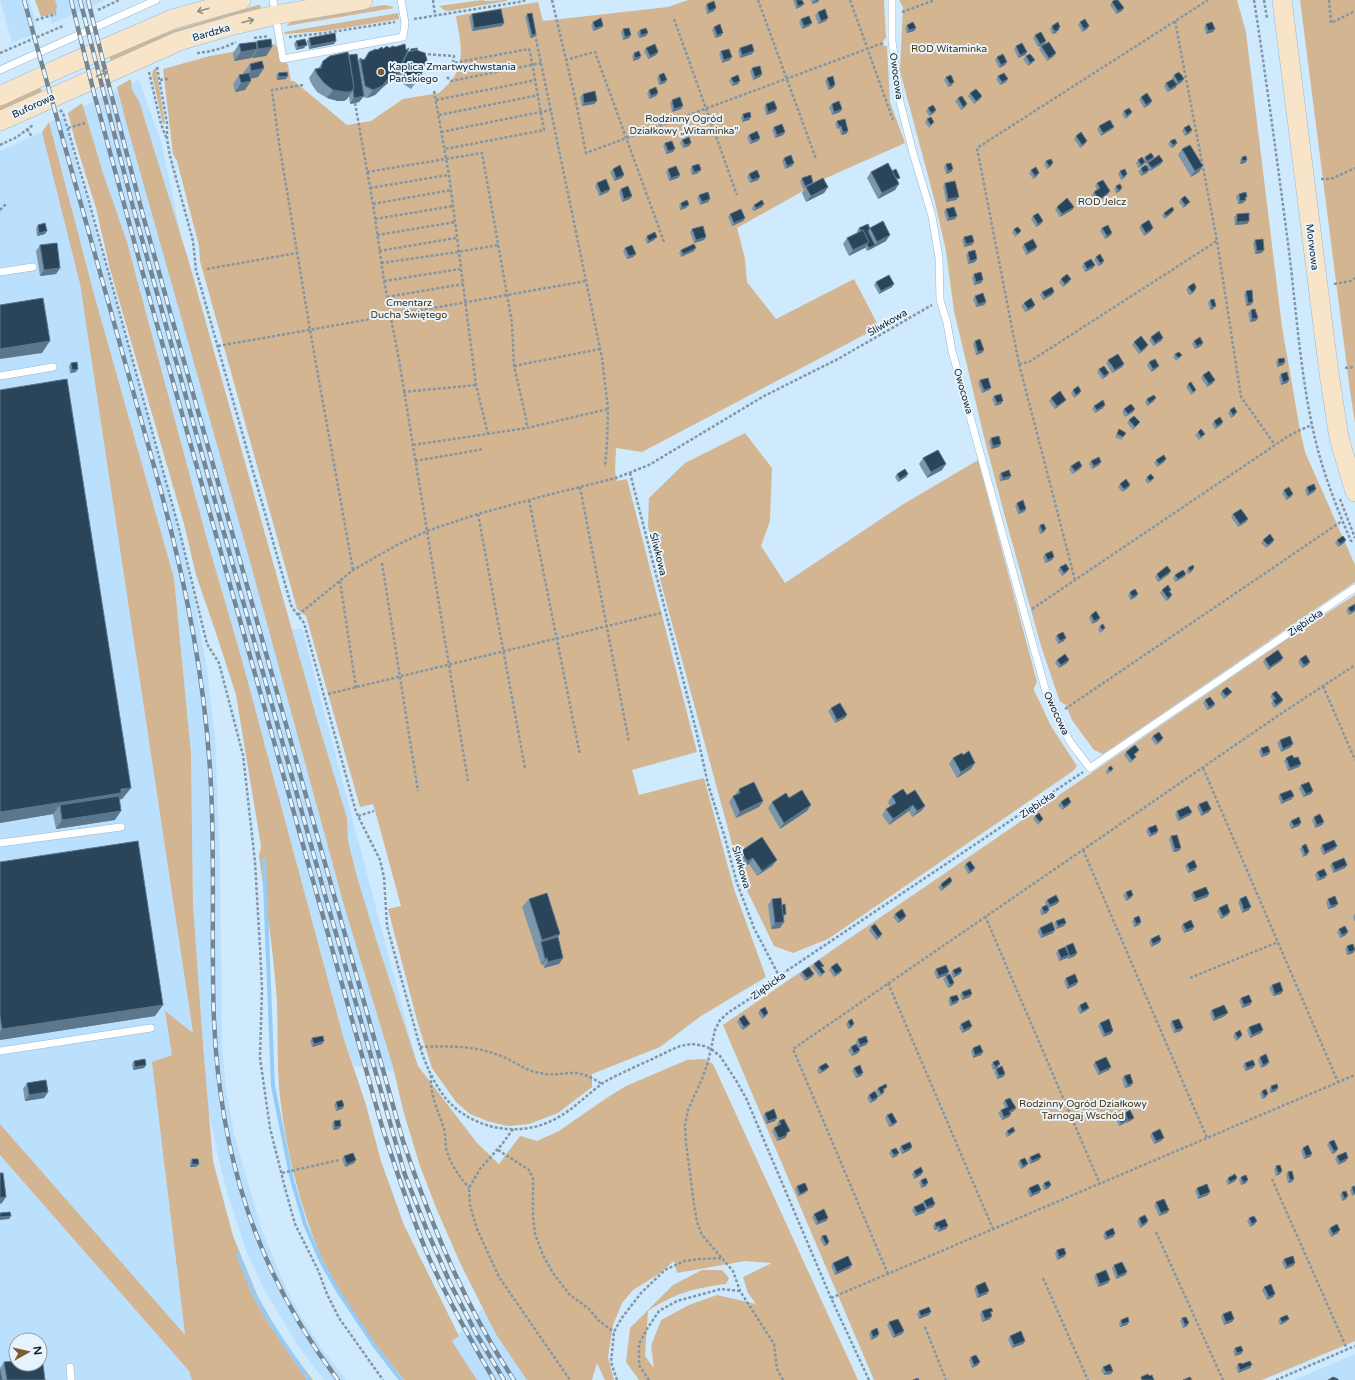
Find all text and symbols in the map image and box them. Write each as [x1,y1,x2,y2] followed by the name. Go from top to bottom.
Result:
[197,7,210,14] one-way arrow
[241,17,254,25] one-way arrow
[191,22,231,44] street label: Bardzka
[911,43,987,55] park label: ROD Witaminka
[887,52,905,100] street label: Owocowa
[389,61,516,85] place label: Kaplica Zmartwychwstania Pańskiego
[376,67,386,77] marker: Kaplica Zmartwychwstania Pańskiego
[96,70,108,77] one-way arrow
[10,91,57,121] street label: Buforowa
[629,113,739,137] park label: Rodzinny Ogród Działkowy „Witaminka”
[1078,196,1126,208] park label: ROD Jelcz
[1303,223,1321,271] street label: Morwowa
[371,297,447,321] park label: Cmentarz Ducha Świętego
[866,307,909,339] street label: Śliwkowa
[951,367,975,415] street label: Owocowa
[647,532,669,577] street label: Śliwkowa
[1286,607,1325,639] street label: Ziębicka
[1041,690,1071,737] street label: Owocowa
[1018,789,1057,821] street label: Ziębicka
[729,845,753,890] street label: Śliwkowa
[749,969,788,1002] street label: Ziębicka
[1019,1098,1148,1122] park label: Rodzinny Ogród Działkowy Tarnogaj Wschód
[8,1332,48,1372] north arrow
[30,1345,44,1356] text: N

